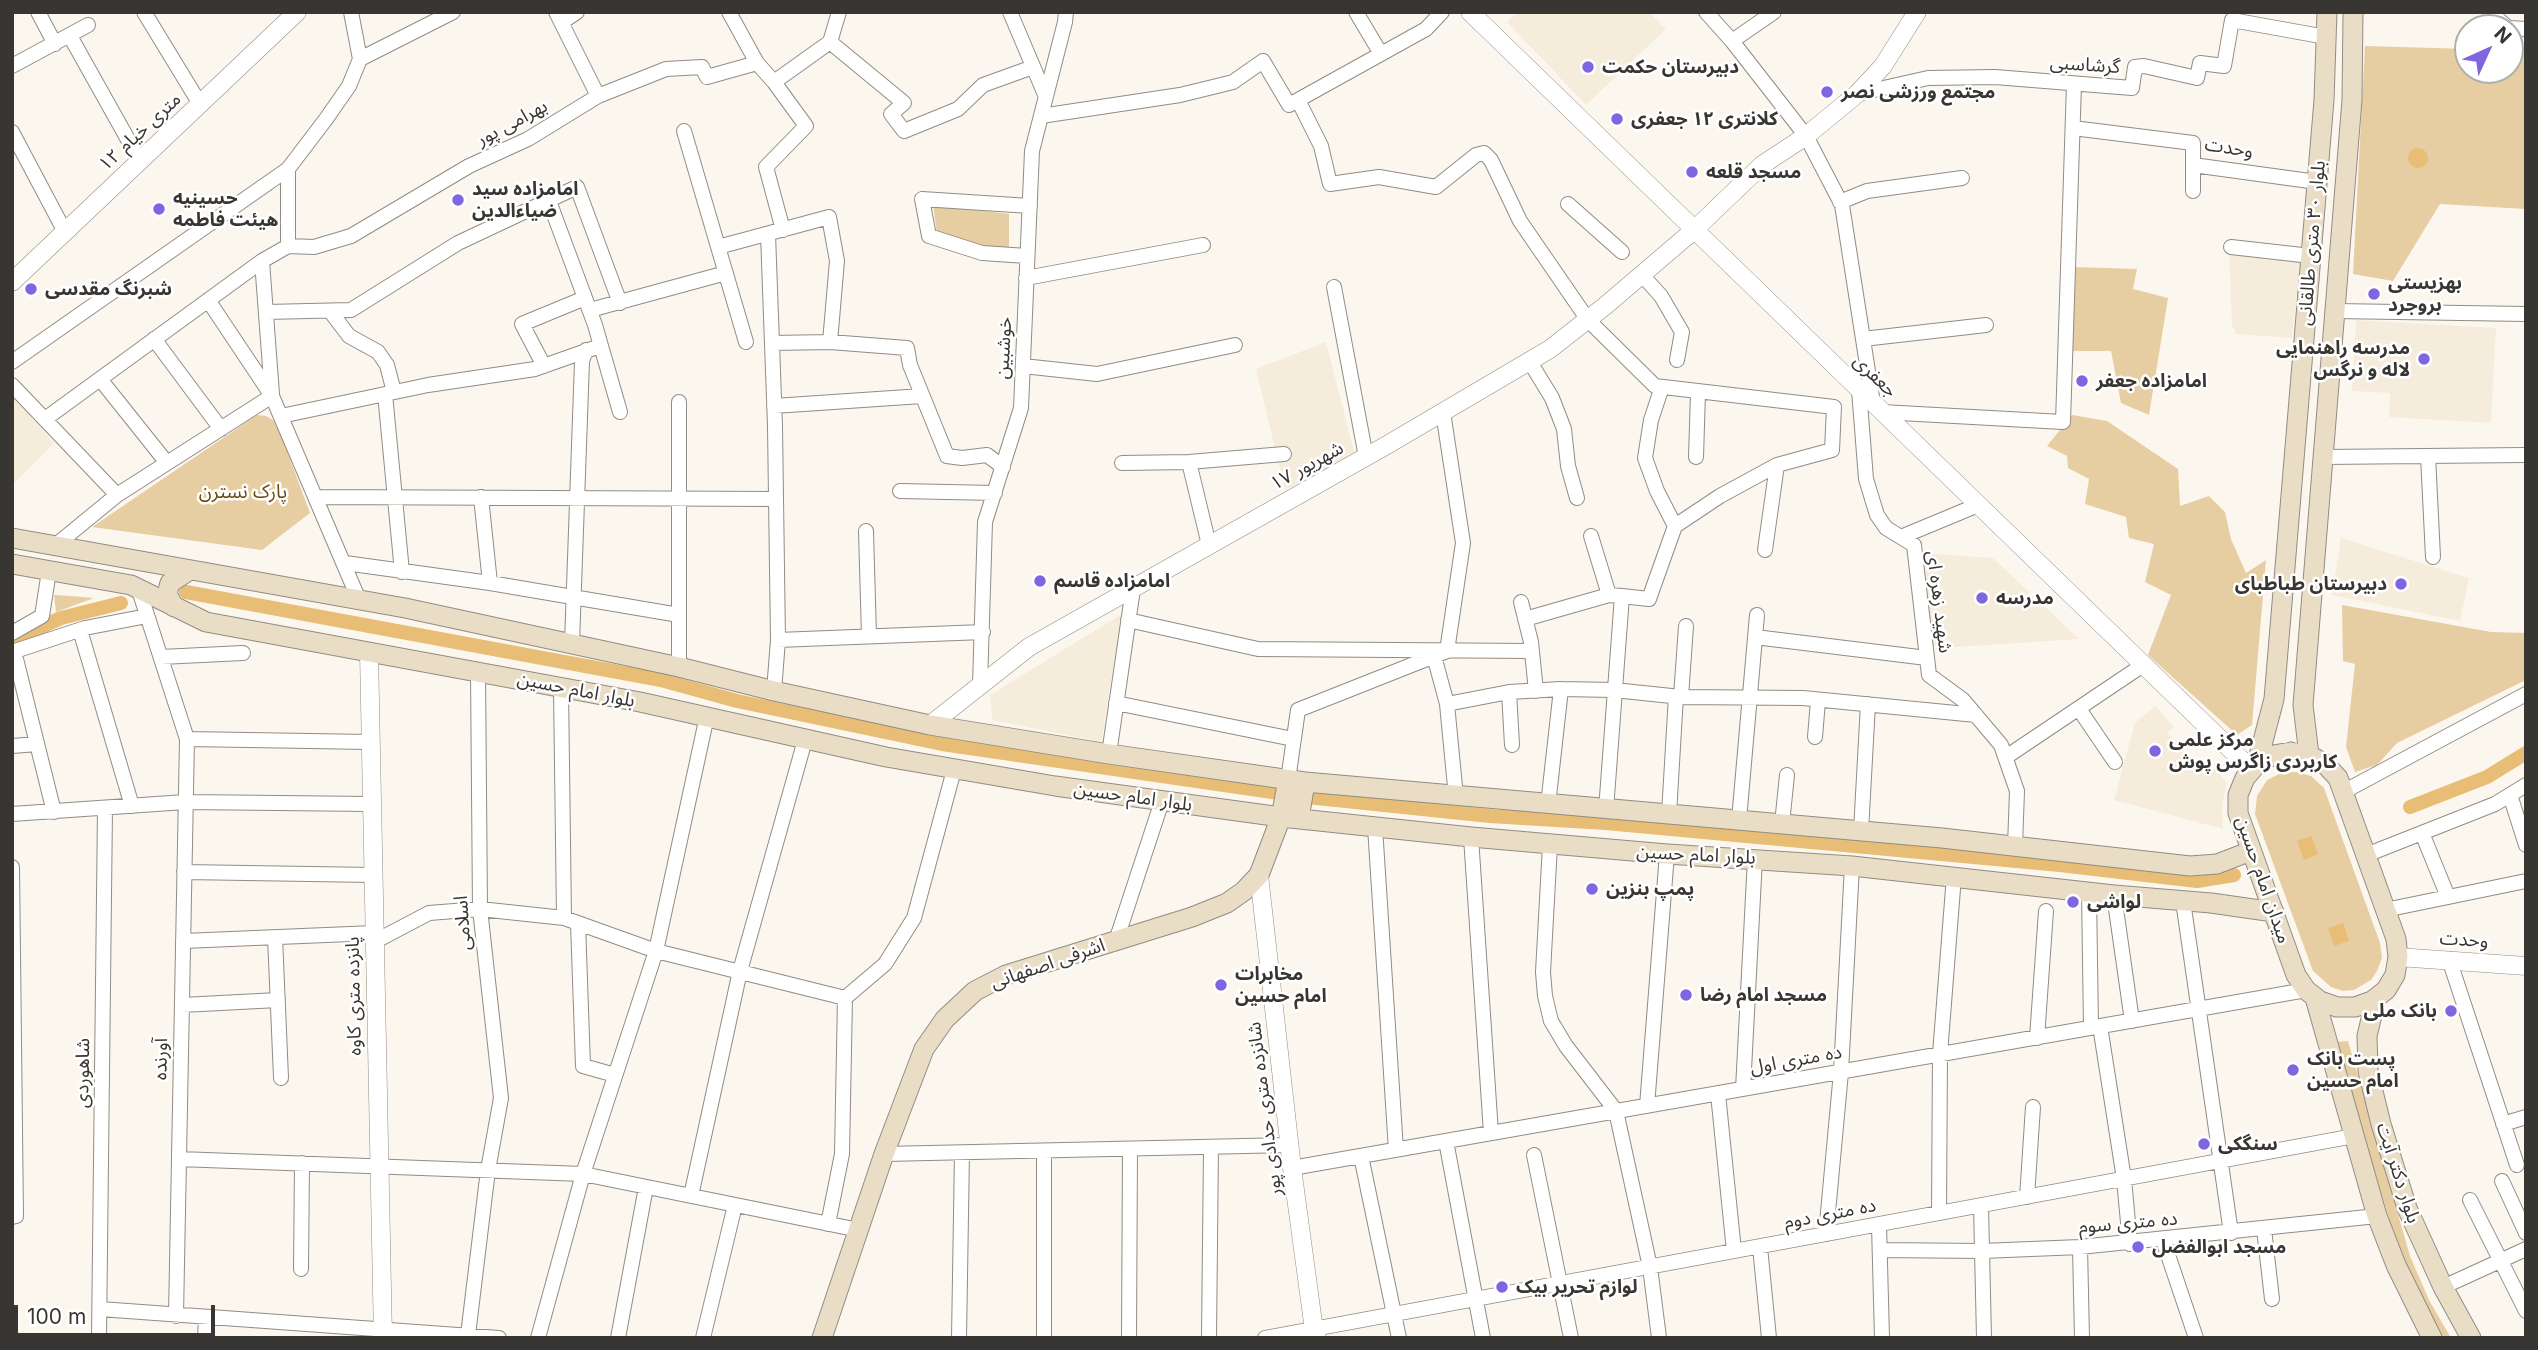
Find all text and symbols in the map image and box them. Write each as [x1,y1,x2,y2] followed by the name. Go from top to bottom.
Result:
[2454,14,2524,84] north arrow
[2490,22,2516,48] text: N
[2049,51,2121,79] street label: گرشاسبی
[1602,56,1739,78] place label: دبیرستان حکمت
[1580,59,1596,75] marker: دبیرستان حکمت
[1841,81,1995,103] place label: مجتمع ورزشی نصر
[1819,84,1835,100] marker: مجتمع ورزشی نصر
[94,88,186,176] street label: ۱۲ متری خیام
[473,95,551,151] street label: بهرامی پور
[1631,108,1778,130] place label: کلانتری ۱۲ جعفری
[1609,111,1625,127] marker: کلانتری ۱۲ جعفری
[2203,133,2255,163] street label: وحدت
[2293,160,2331,326] street label: بلوار ۳۰ متری طالقانی
[1706,161,1801,183] place label: مسجد قلعه
[1684,164,1700,180] marker: مسجد قلعه
[472,178,579,222] place label: امامزاده سید ضیاءالدین
[173,187,279,231] place label: حسینیه هیئت فاطمه
[450,192,466,208] marker: امامزاده سید ضیاءالدین
[151,201,167,217] marker: حسینیه هیئت فاطمه
[2388,272,2462,316] place label: بهزیستی بروجرد
[45,278,172,300] place label: شبرنگ مقدسی
[23,281,39,297] marker: شبرنگ مقدسی
[2366,286,2382,302] marker: بهزیستی بروجرد
[991,316,1017,380] street label: خوشبین
[2276,337,2410,381] place label: مدرسه راهنمایی لاله و نرگس
[1848,350,1902,402] street label: جعفری
[2416,351,2432,367] marker: مدرسه راهنمایی لاله و نرگس
[2096,370,2207,392] place label: امامزاده جعفر
[2074,373,2090,389] marker: امامزاده جعفر
[1266,437,1348,495] street label: ۱۷ شهریور
[199,481,287,503] park label: پارک نسترن
[1921,550,1957,654] street label: شهید زهره ای
[1054,570,1170,592] place label: امامزاده قاسم
[1032,573,1048,589] marker: امامزاده قاسم
[2235,573,2387,595] place label: دبیرستان طباطبای
[2393,576,2409,592] marker: دبیرستان طباطبای
[1996,587,2054,609] place label: مدرسه
[1974,590,1990,606] marker: مدرسه
[515,667,637,713] street label: بلوار امام حسین
[2169,729,2337,773] place label: مرکز علمی کاربردی زاگرس پوش
[2147,743,2163,759] marker: مرکز علمی کاربردی زاگرس پوش
[1072,777,1194,817] street label: بلوار امام حسین
[2231,813,2295,947] street label: میدان امام حسین
[1636,840,1756,870] street label: بلوار امام حسین
[1606,878,1694,900] place label: پمپ بنزین
[1584,881,1600,897] marker: پمپ بنزین
[2087,891,2141,913] place label: لواشی
[2065,894,2081,910] marker: لواشی
[450,895,476,951] street label: اسلامی
[2439,927,2489,953] street label: وحدت
[988,934,1108,994] street label: اشرفی اصفهانی
[342,936,366,1056] street label: پانزده متری کاوه
[1235,963,1327,1007] place label: مخابرات امام حسین
[1213,977,1229,993] marker: مخابرات امام حسین
[1700,984,1827,1006] place label: مسجد امام رضا
[1678,987,1694,1003] marker: مسجد امام رضا
[2364,1000,2437,1022] place label: بانک ملی
[2443,1003,2459,1019] marker: بانک ملی
[1243,1021,1287,1197] street label: شانزده متری حدادی پور
[71,1038,95,1108] street label: شاهوردی
[149,1038,173,1080] street label: آورنده
[1748,1041,1844,1079] street label: ده متری اول
[2307,1048,2399,1092] place label: پست بانک امام حسین
[2285,1062,2301,1078] marker: پست بانک امام حسین
[2371,1120,2425,1226] street label: بلوار دکتر آیت
[2218,1133,2278,1155] place label: سنگکی
[2196,1136,2212,1152] marker: سنگکی
[1782,1194,1878,1234] street label: ده متری دوم
[2077,1207,2179,1239] street label: ده متری سوم
[2152,1236,2286,1258] place label: مسجد ابوالفضل
[2130,1239,2146,1255] marker: مسجد ابوالفضل
[1516,1276,1638,1298] place label: لوازم تحریر بیک
[1494,1279,1510,1295] marker: لوازم تحریر بیک
[18,1290,219,1334] scale bar
[27,1304,86,1329] text: 100 m

